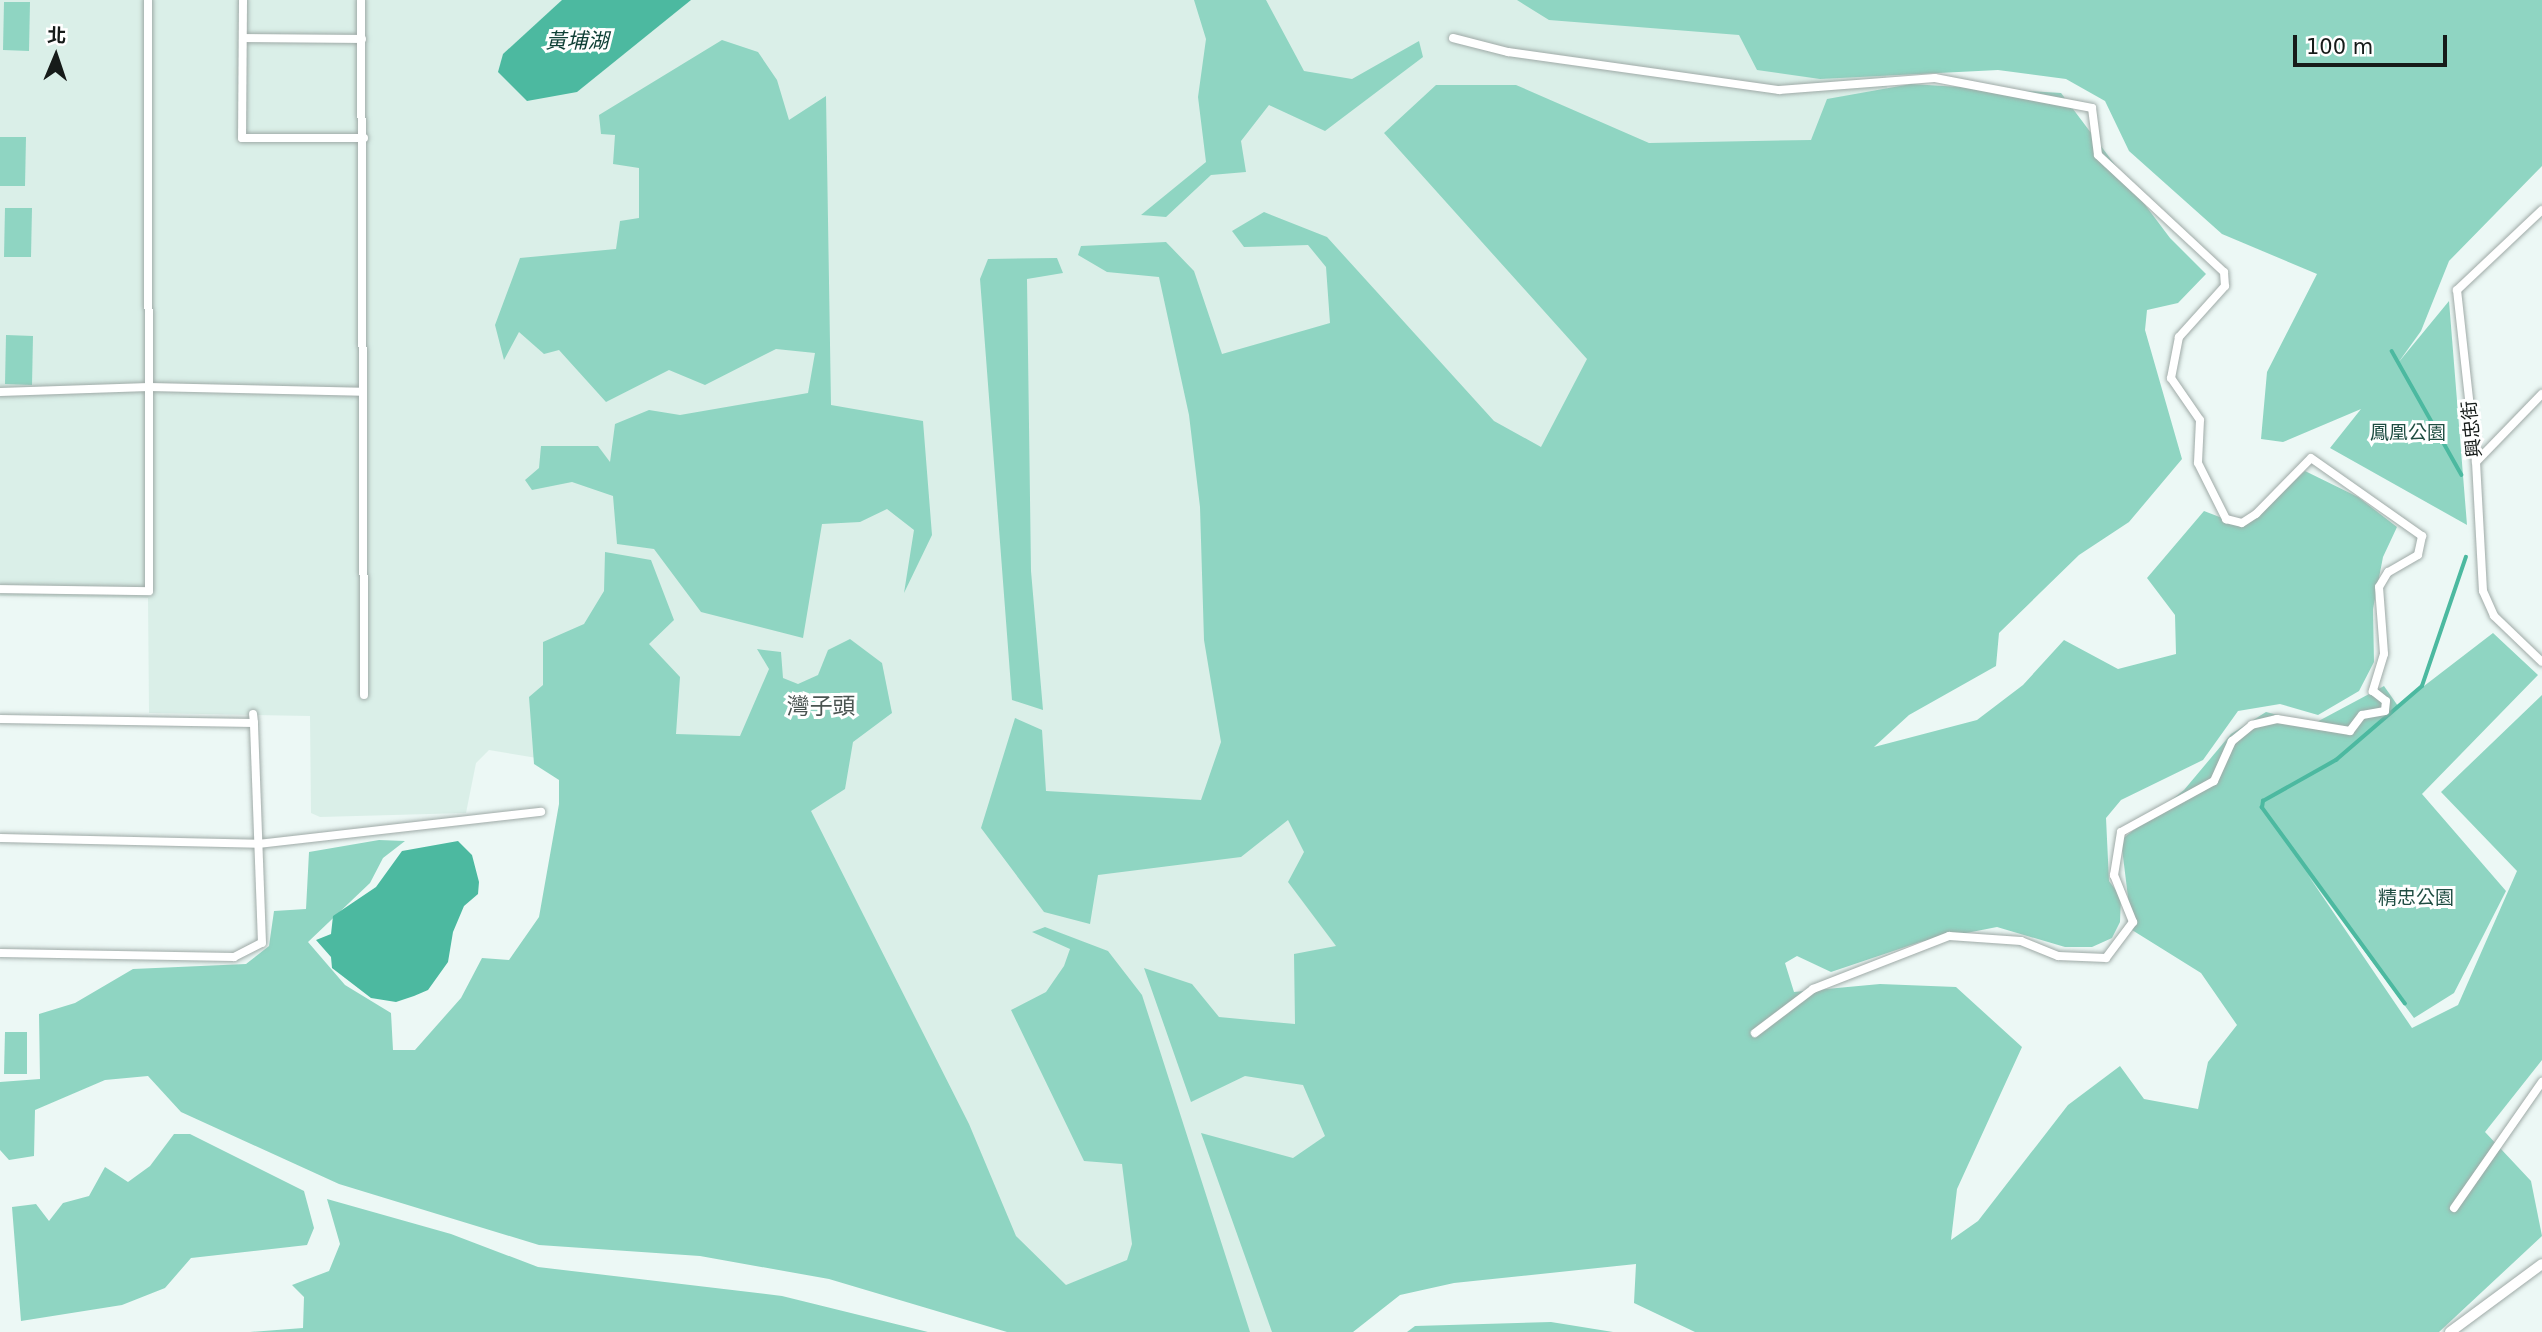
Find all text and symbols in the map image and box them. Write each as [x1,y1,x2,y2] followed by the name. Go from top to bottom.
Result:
[21,21,91,91] north arrow
[2297,21,2451,65] scale bar
[47,24,67,46] text: 北
[546,28,608,54] water label: 黃埔湖
[2306,35,2373,59] text: 100 m
[2458,399,2486,459] street label: 興忠街
[2370,422,2446,444] park label: 鳳凰公園
[787,692,855,720] district label: 灣子頭
[2378,887,2454,909] park label: 精忠公園

